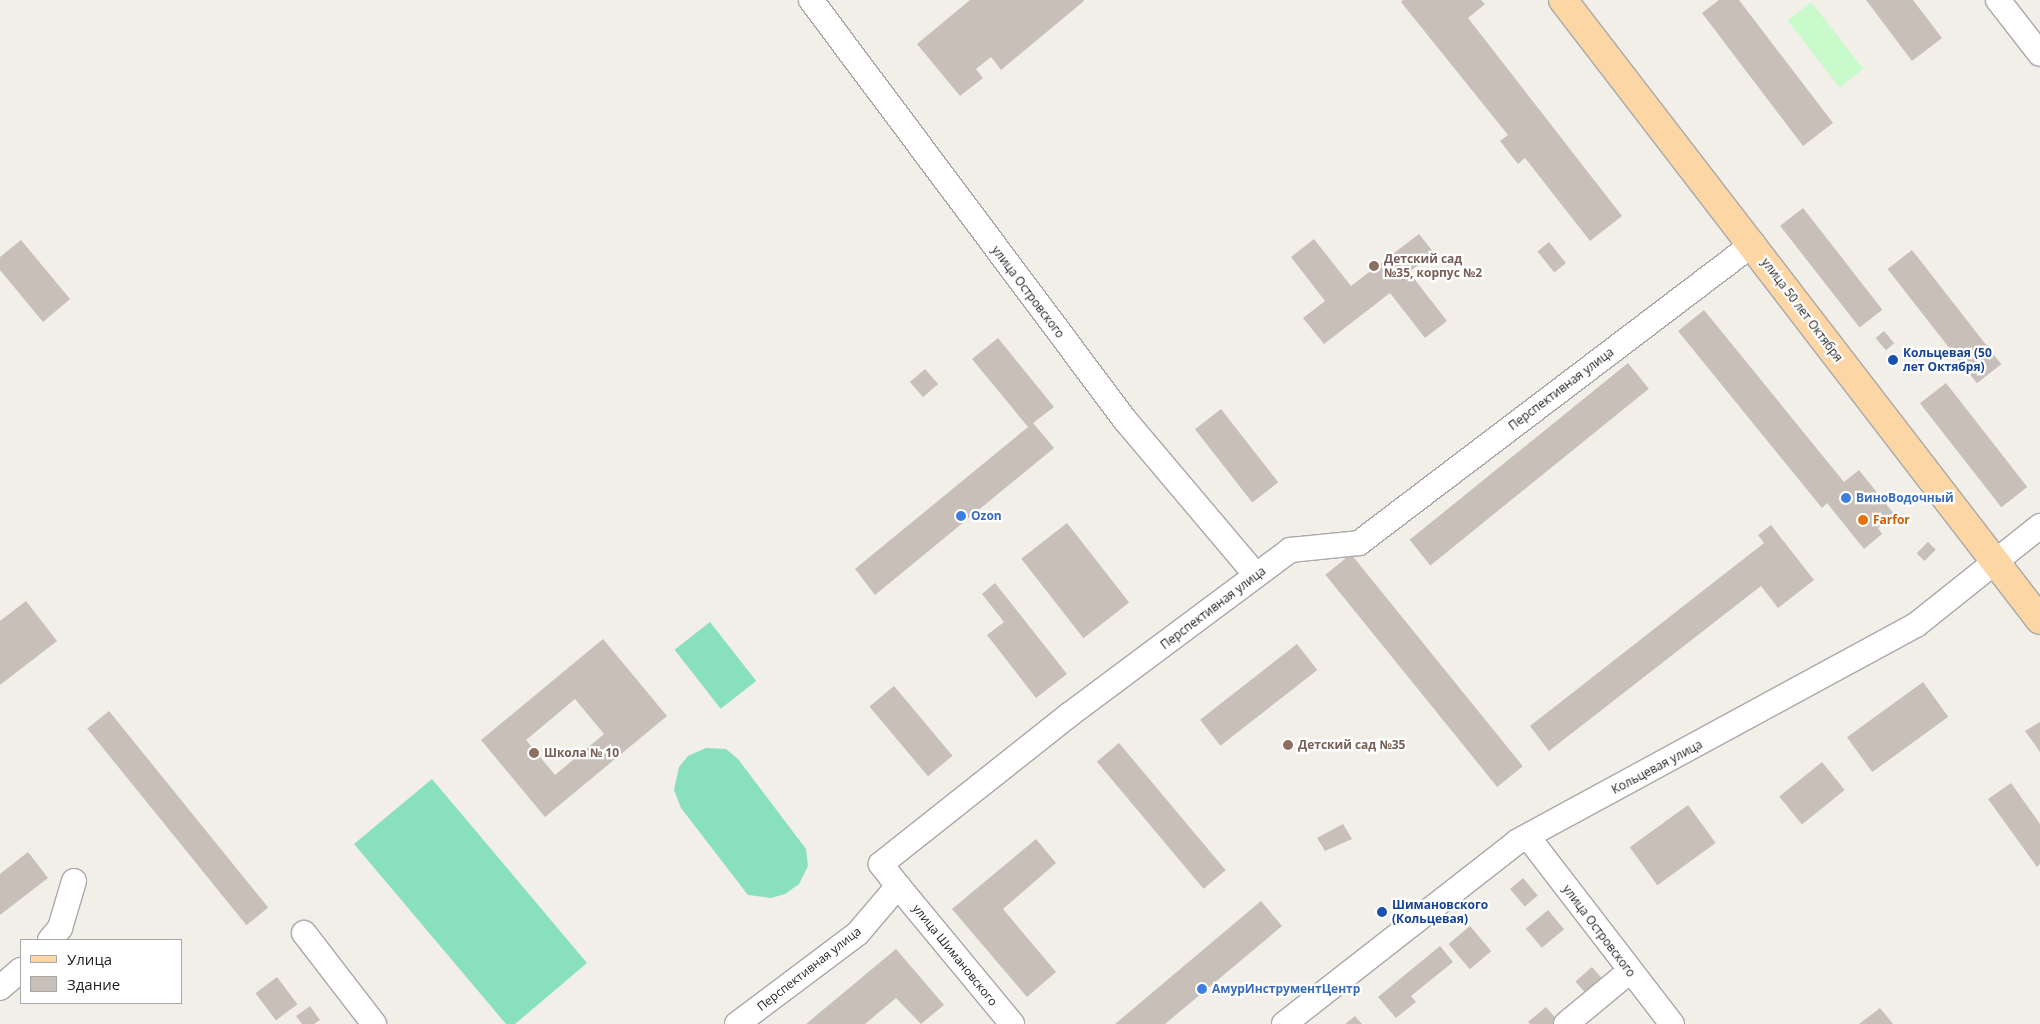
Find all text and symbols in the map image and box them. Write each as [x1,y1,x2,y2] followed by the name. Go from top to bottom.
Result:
[989,243,1067,341] street label: улица Островского
[1384,252,1482,280] place label: Детский сад №35, корпус №2
[1758,255,1846,365] street label: улица 50 лет Октября
[1368,260,1380,272] marker: Детский сад №35, корпус №2
[1506,345,1616,433] street label: Перспективная улица
[1903,346,1992,374] place label: Кольцевая (50 лет Октября)
[1887,354,1899,366] marker: Кольцевая (50 лет Октября)
[1856,491,1954,505] place label: ВиноВодочный
[1840,492,1852,504] marker: ВиноВодочный
[971,509,1002,523] place label: Ozon
[955,510,967,522] marker: Ozon
[1873,513,1910,527] place label: Farfor
[1857,514,1869,526] marker: Farfor
[1158,564,1268,652] street label: Перспективная улица
[1609,737,1705,797] street label: Кольцевая улица
[1298,738,1405,752] place label: Детский сад №35
[1282,739,1294,751] marker: Детский сад №35
[544,746,619,760] place label: Школа № 10
[528,747,540,759] marker: Школа № 10
[1560,882,1638,980] street label: улица Островского
[1392,898,1488,926] place label: Шимановского (Кольцевая)
[910,901,1000,1009] street label: улица Шимановского
[1376,906,1388,918] marker: Шимановского (Кольцевая)
[754,924,864,1014] street label: Перспективная улица
[20,939,182,1004] legend
[67,949,112,969] text: Улица
[67,974,120,994] text: Здание
[1212,982,1360,996] place label: АмурИнструментЦентр
[1196,983,1208,995] marker: АмурИнструментЦентр

